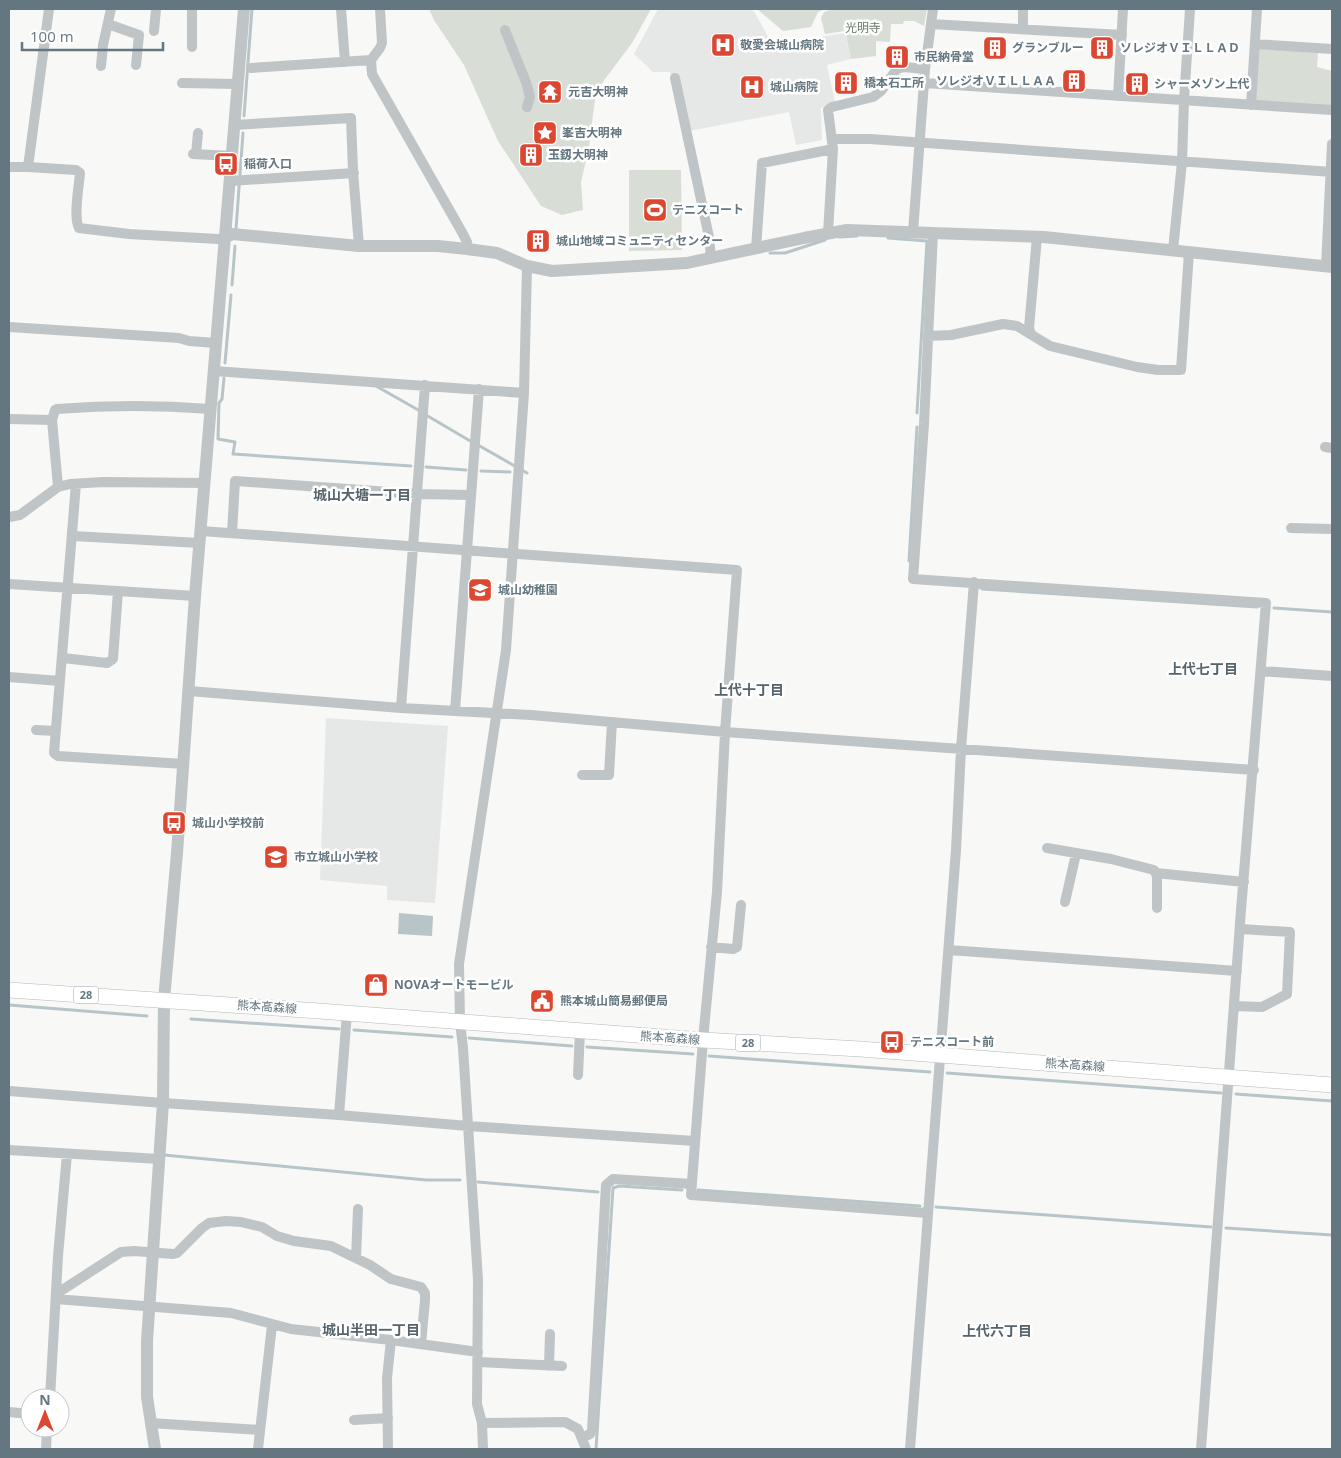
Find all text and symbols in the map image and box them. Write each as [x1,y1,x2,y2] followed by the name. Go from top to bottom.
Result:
[845,19,881,36] park label: 光明寺
[22,20,164,52] scale bar
[30,26,74,46] text: 100 m
[710,32,736,58] hospital icon: 敬愛会城山病院
[982,35,1008,61] building icon: グランブルー
[1089,35,1115,61] building icon: ソレジオＶＩＬＬＡＤ
[740,36,824,53] place label: 敬愛会城山病院
[1012,39,1084,56] place label: グランブルー
[1120,39,1240,56] place label: ソレジオＶＩＬＬＡＤ
[884,44,910,70] building icon: 市民納骨堂
[914,48,974,65] place label: 市民納骨堂
[1061,68,1087,94] building icon: ソレジオＶＩＬＬＡＡ
[833,70,859,96] building icon: 橋本石工所
[1124,71,1150,97] building icon: シャーメゾン上代
[936,72,1056,89] place label: ソレジオＶＩＬＬＡＡ
[739,74,765,100] hospital icon: 城山病院
[864,74,924,91] place label: 橋本石工所
[1154,75,1250,92] place label: シャーメゾン上代
[770,78,818,95] place label: 城山病院
[537,79,563,105] temple icon: 元吉大明神
[568,83,628,100] place label: 元吉大明神
[532,120,558,146] place icon: 峯吉大明神
[562,124,622,141] place label: 峯吉大明神
[518,142,544,168] building icon: 玉釼大明神
[548,146,608,163] place label: 玉釼大明神
[213,151,239,177] bus stop icon: 稲荷入口
[244,155,292,172] place label: 稲荷入口
[642,197,668,223] sports icon: テニスコート
[672,201,744,218] place label: テニスコート
[525,228,551,254] building icon: 城山地域コミュニティセンター
[556,232,723,249] place label: 城山地域コミュニティセンター
[313,485,411,504] district label: 城山大塘一丁目
[467,577,493,603] school or university icon: 城山幼稚園
[498,581,558,598] place label: 城山幼稚園
[1168,659,1238,678] district label: 上代七丁目
[714,680,784,699] district label: 上代十丁目
[161,810,187,836] bus stop icon: 城山小学校前
[192,814,264,831] place label: 城山小学校前
[263,844,289,870] school or university icon: 市立城山小学校
[294,848,378,865] place label: 市立城山小学校
[363,972,389,998] shop icon: NOVAオートモービル
[394,976,513,993] place label: NOVAオートモービル
[74,986,98,1004] road number: 28
[529,988,555,1014] public building icon: 熊本城山簡易郵便局
[560,992,668,1009] place label: 熊本城山簡易郵便局
[237,996,298,1017] street label: 熊本高森線
[640,1027,701,1048] street label: 熊本高森線
[879,1029,905,1055] bus stop icon: テニスコート前
[910,1033,994,1050] place label: テニスコート前
[736,1034,760,1052] road number: 28
[1045,1054,1106,1075] street label: 熊本高森線
[322,1320,420,1339] district label: 城山半田一丁目
[962,1321,1032,1340] district label: 上代六丁目
[20,1388,70,1438] north arrow
[39,1390,51,1409] text: N

